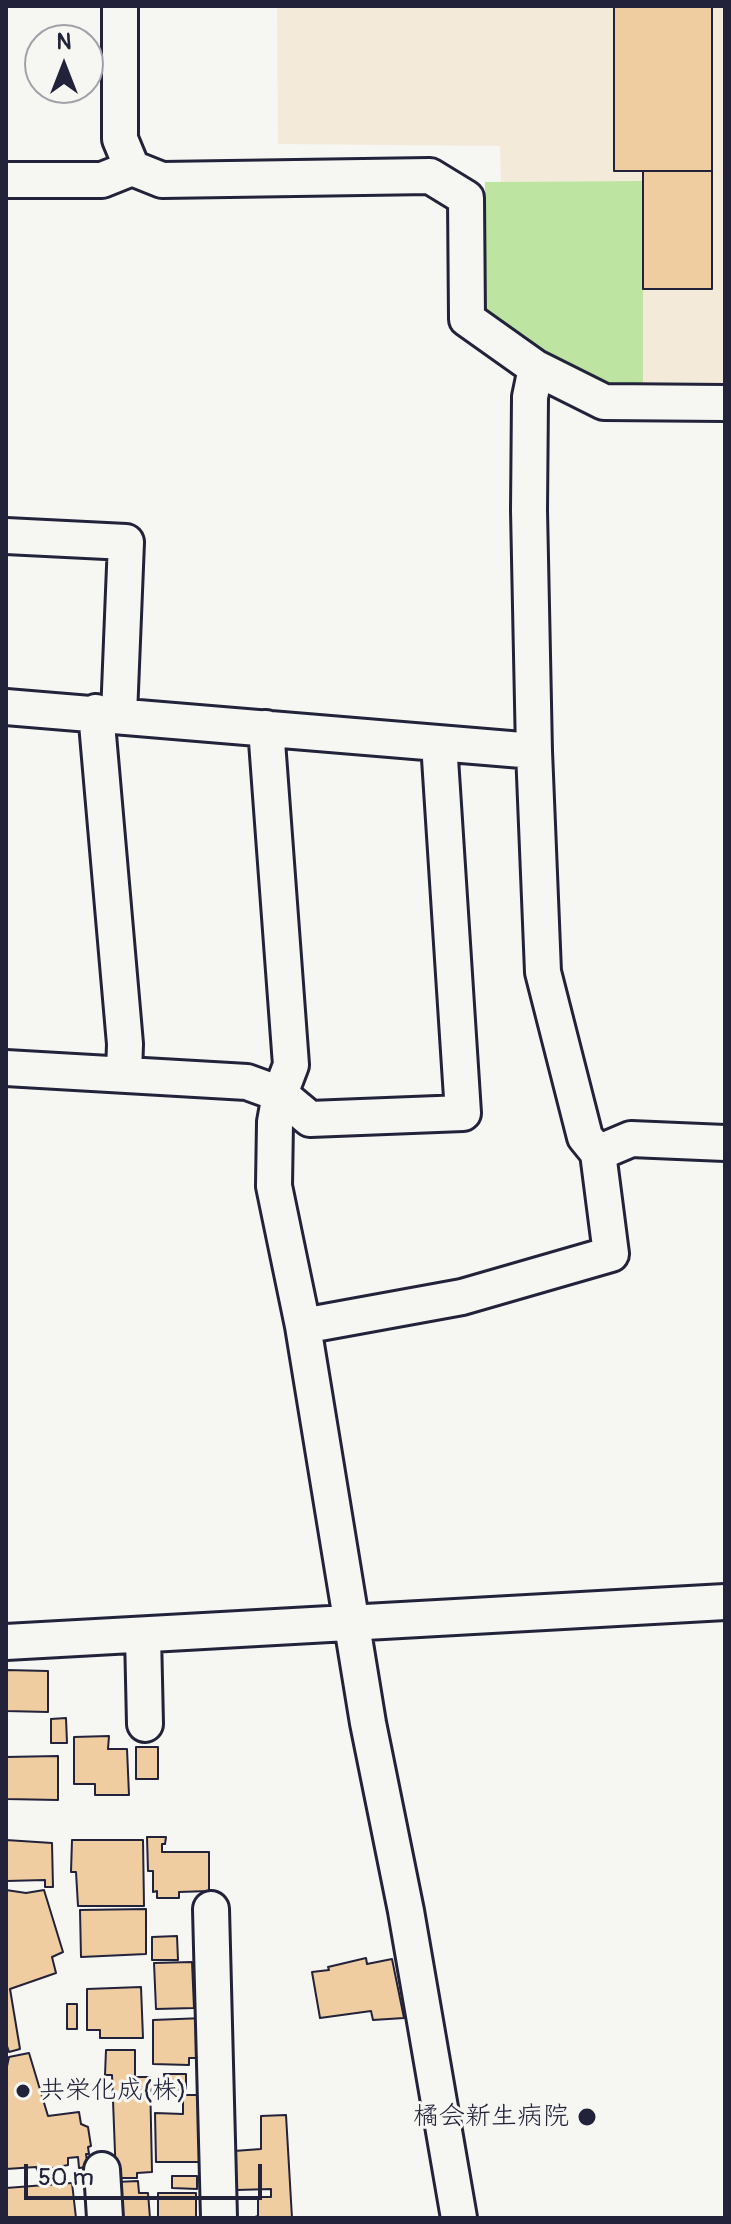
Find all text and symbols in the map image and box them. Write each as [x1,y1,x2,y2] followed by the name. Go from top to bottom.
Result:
[24,24,104,104] north arrow
[57,28,71,56] text: N
[39,2075,186,2107] place label: 共栄化成(株)
[14,2082,32,2100] marker: 共栄化成(株)
[413,2101,569,2133] place label: 橘会新生病院
[576,2106,598,2128] marker: 橘会新生病院
[28,2148,266,2198] scale bar
[38,2163,94,2192] text: 50 m

